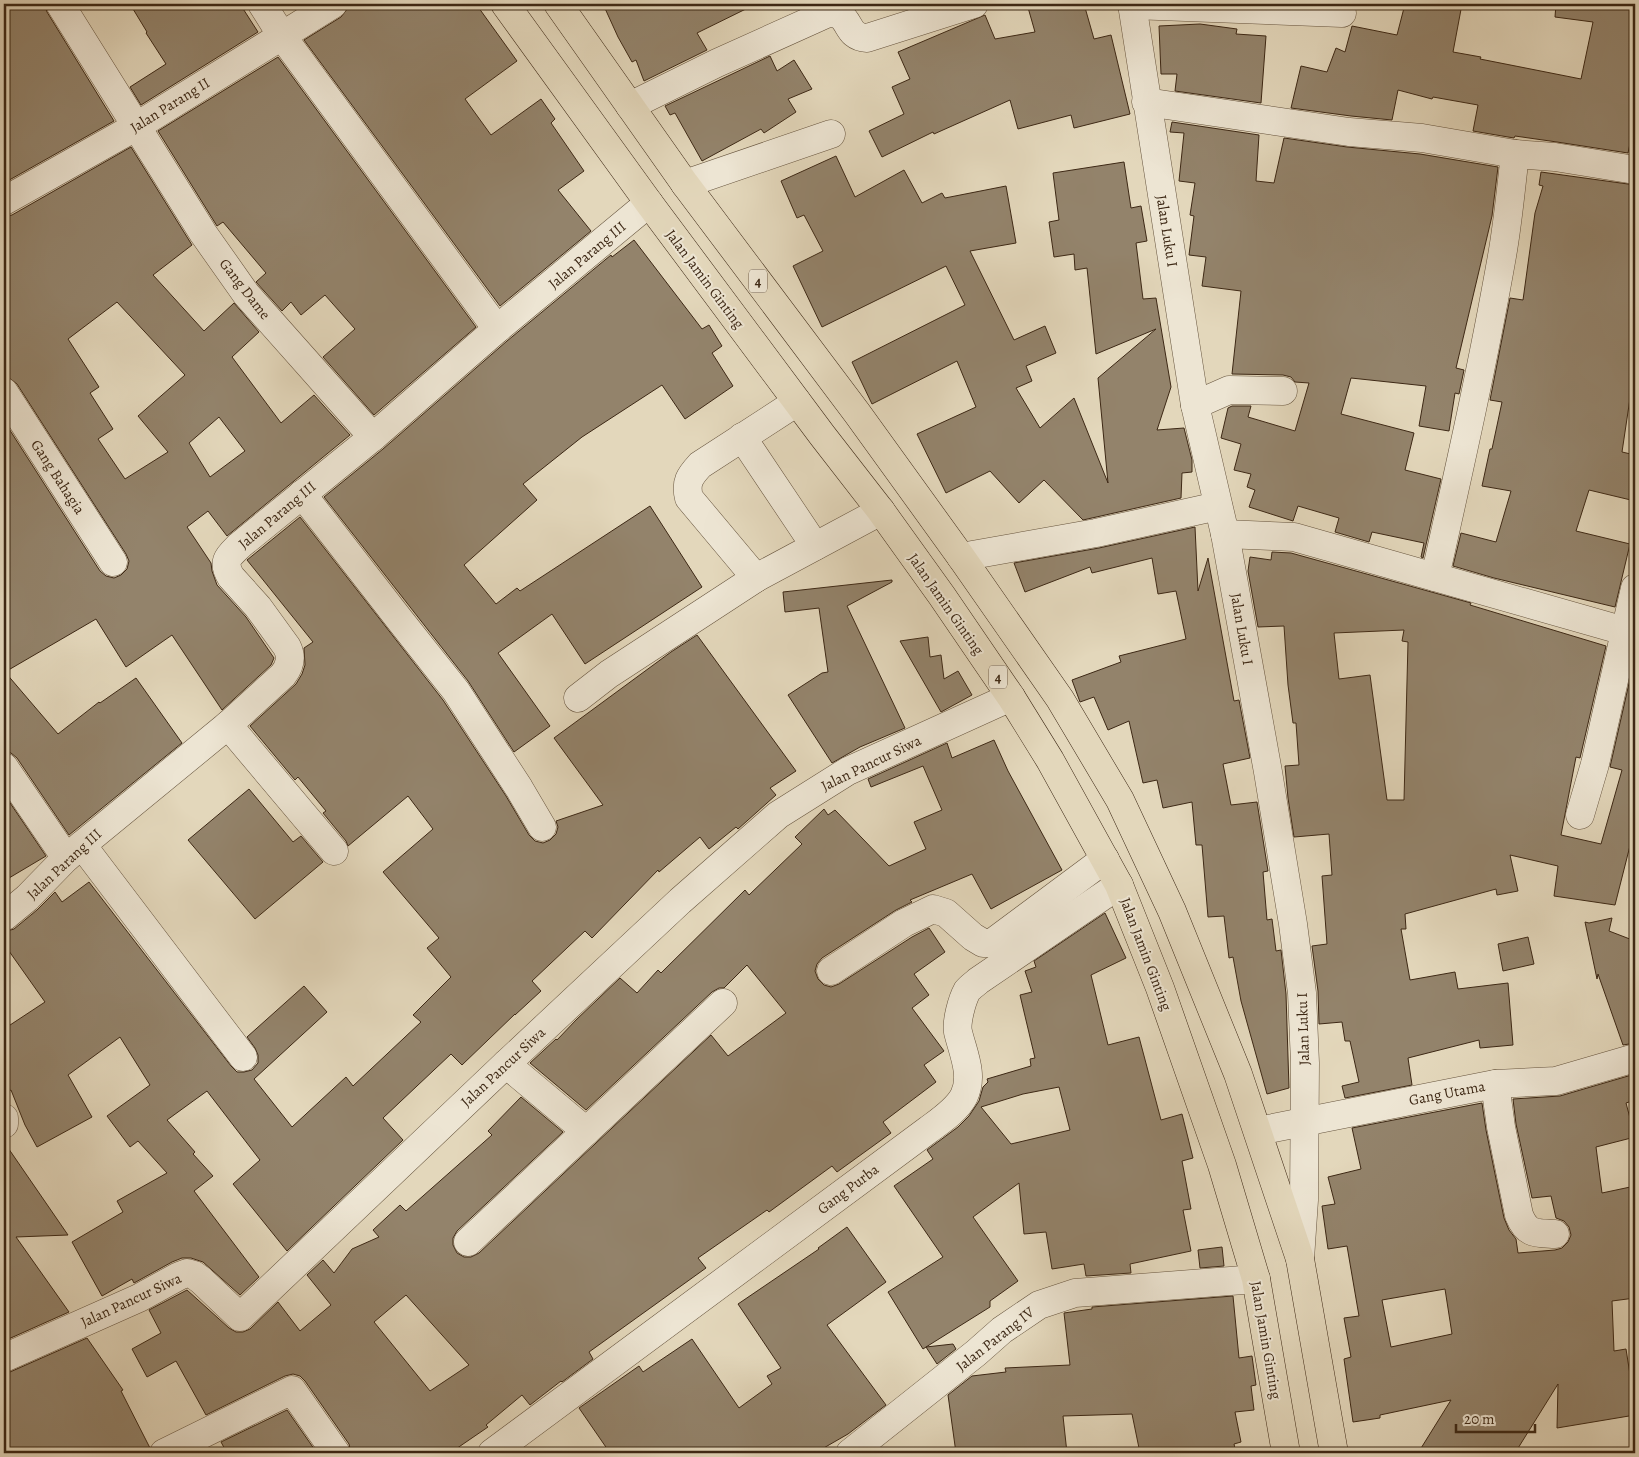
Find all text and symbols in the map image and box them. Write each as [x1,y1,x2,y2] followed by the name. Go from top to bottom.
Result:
[126,73,214,137] street label: Jalan Parang II
[1151,193,1183,269] street label: Jalan Luku I
[544,217,630,293] street label: Jalan Parang III
[661,225,749,333] street label: Jalan Jamin Ginting
[215,254,275,324] street label: Gang Dame
[749,270,767,292] road number: 4
[26,436,90,518] street label: Gang Bahagia
[234,477,320,553] street label: Jalan Parang III
[903,549,989,659] street label: Jalan Jamin Ginting
[1226,591,1258,667] street label: Jalan Luku I
[989,666,1007,689] road number: 4
[818,730,924,796] street label: Jalan Pancur Siwa
[22,824,106,904] street label: Jalan Parang III
[1115,895,1177,1014] street label: Jalan Jamin Ginting
[1292,992,1314,1066] street label: Jalan Luku I
[456,1023,550,1111] street label: Jalan Pancur Siwa
[1407,1076,1487,1110] street label: Gang Utama
[813,1159,883,1219] street label: Gang Purba
[77,1268,185,1332] street label: Jalan Pancur Siwa
[1246,1279,1286,1401] street label: Jalan Jamin Ginting
[952,1302,1039,1376] street label: Jalan Parang IV
[1456,1402,1535,1434] scale bar
[1464,1409,1495,1429] text: 20 m

